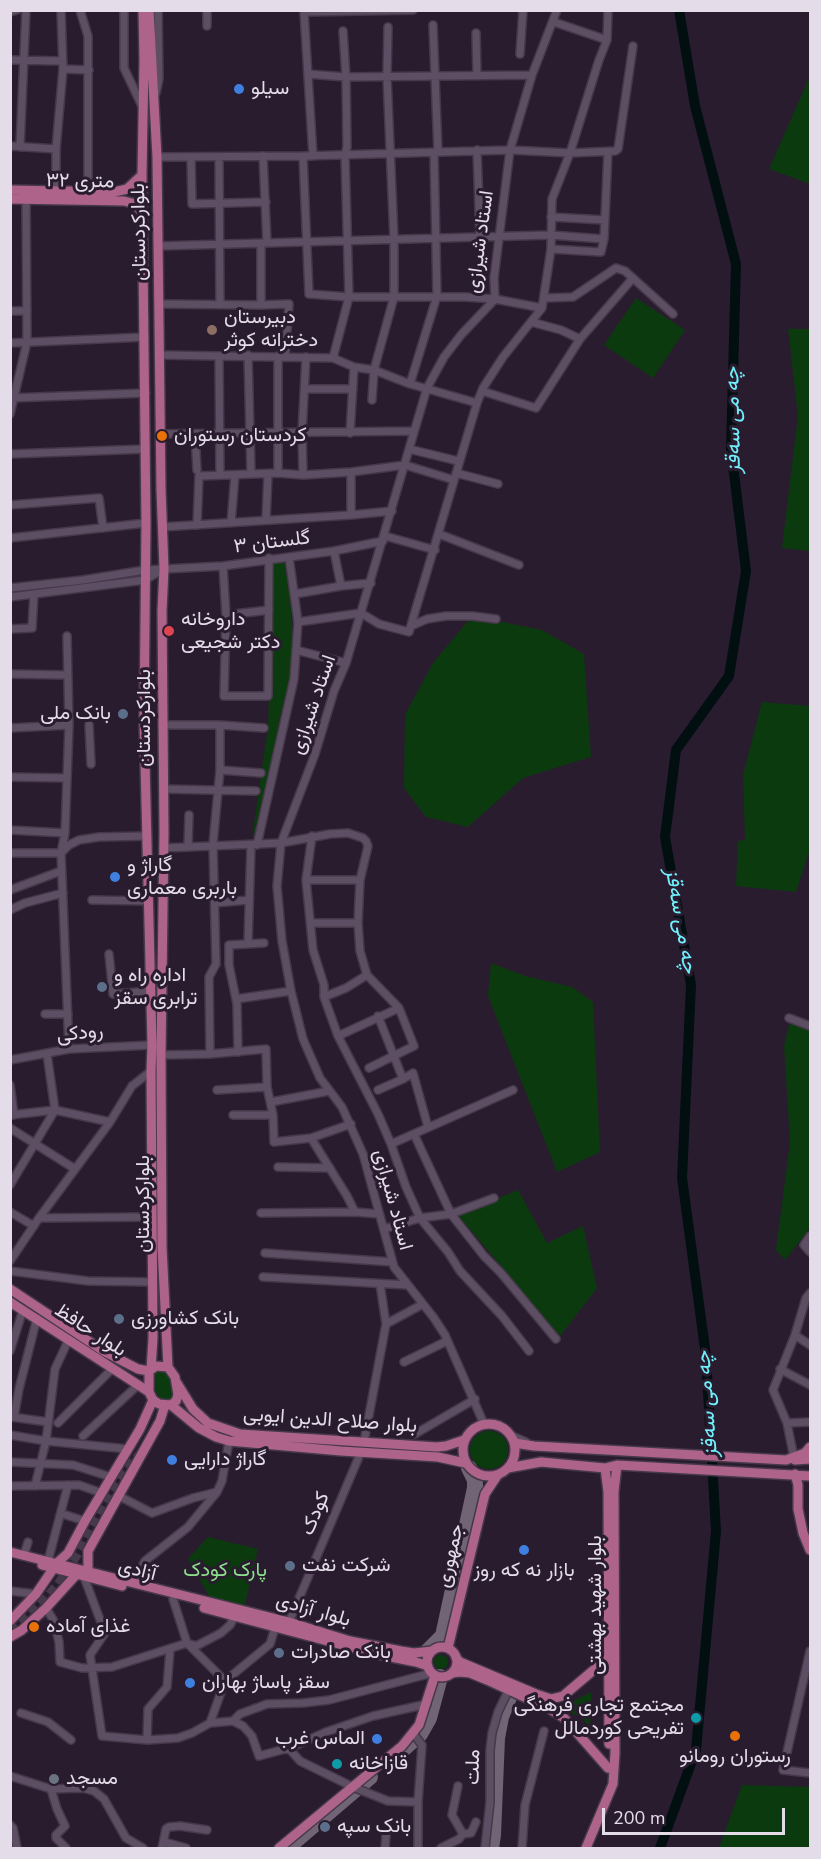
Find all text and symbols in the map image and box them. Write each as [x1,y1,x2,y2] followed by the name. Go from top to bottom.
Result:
[251,77,289,101] place label: سیلو
[232,82,246,96] marker: سیلو
[46,169,114,195] street label: ۳۲ متری
[127,183,153,281] street label: بلوارکردستان
[462,189,500,295] street label: استاد شیرازی
[224,306,318,353] place label: دبیرستان دخترانه کوثر
[205,323,219,337] marker: دبیرستان دخترانه کوثر
[720,367,748,473] water label: چە می سەقز
[174,424,307,448] place label: کردستان رستوران
[155,429,169,443] marker: کردستان رستوران
[232,526,312,560] street label: گلستان ۳
[181,608,280,655] place label: داروخانه دکتر شجیعی
[162,624,176,638] marker: داروخانه دکتر شجیعی
[286,652,342,758] street label: استاد شیرازی
[133,669,157,767] street label: بلوارکردستان
[40,702,111,726] place label: بانک ملی
[116,707,130,721] marker: بانک ملی
[127,854,237,901] place label: گاراژ و باربری معماری
[658,867,702,975] water label: چە می سەقز
[108,870,122,884] marker: گاراژ و باربری معماری
[114,964,197,1011] place label: اداره راه و ترابری سقز
[95,980,109,994] marker: اداره راه و ترابری سقز
[56,1020,104,1048] street label: رودکی
[367,1147,417,1253] street label: استاد شیرازی
[132,1155,156,1253] street label: بلوارکردستان
[50,1299,130,1363] street label: بلوار حافظ
[131,1307,239,1331] place label: بانک کشاورزی
[112,1312,126,1326] marker: بانک کشاورزی
[692,1350,724,1458] water label: چە می سەقز
[242,1403,418,1439] street label: بلوار صلاح الدین ایوبی
[184,1448,266,1472] place label: گاراژ دارایی
[165,1453,179,1467] marker: گاراژ دارایی
[296,1489,336,1539] street label: کودک
[432,1522,470,1590] street label: جمهوری
[584,1535,608,1675] street label: بلوار شهید بهشتی
[517,1543,531,1557] marker: بازار نه که روز
[302,1554,390,1578] place label: شرکت نفت
[115,1555,159,1587] street label: آزادی
[183,1559,267,1583] park label: پارک کودک
[283,1559,297,1573] marker: شرکت نفت
[473,1559,575,1583] place label: بازار نه که روز
[273,1589,353,1633] street label: بلوار آزادی
[46,1615,130,1639] place label: غذای آماده
[27,1620,41,1634] marker: غذای آماده
[291,1641,391,1665] place label: بانک صادرات
[272,1646,286,1660] marker: بانک صادرات
[202,1671,330,1695] place label: سقز پاساژ بهاران
[183,1676,197,1690] marker: سقز پاساژ بهاران
[514,1694,684,1741] place label: مجتمع تجاری فرهنگی تفریحی کوردمالل
[689,1711,703,1725] marker: مجتمع تجاری فرهنگی تفریحی کوردمالل
[275,1727,365,1751] place label: الماس غرب
[728,1729,742,1743] marker: رستوران رومانو
[370,1732,384,1746] marker: الماس غرب
[679,1745,791,1769] place label: رستوران رومانو
[462,1749,486,1785] street label: ملت
[349,1752,408,1776] place label: قازاخانه
[330,1757,344,1771] marker: قازاخانه
[66,1767,118,1791] place label: مسجد
[47,1772,61,1786] marker: مسجد
[605,1796,788,1834] scale bar
[613,1806,665,1830] text: 200 m
[337,1815,411,1839] place label: بانک سپه
[318,1820,332,1834] marker: بانک سپه

